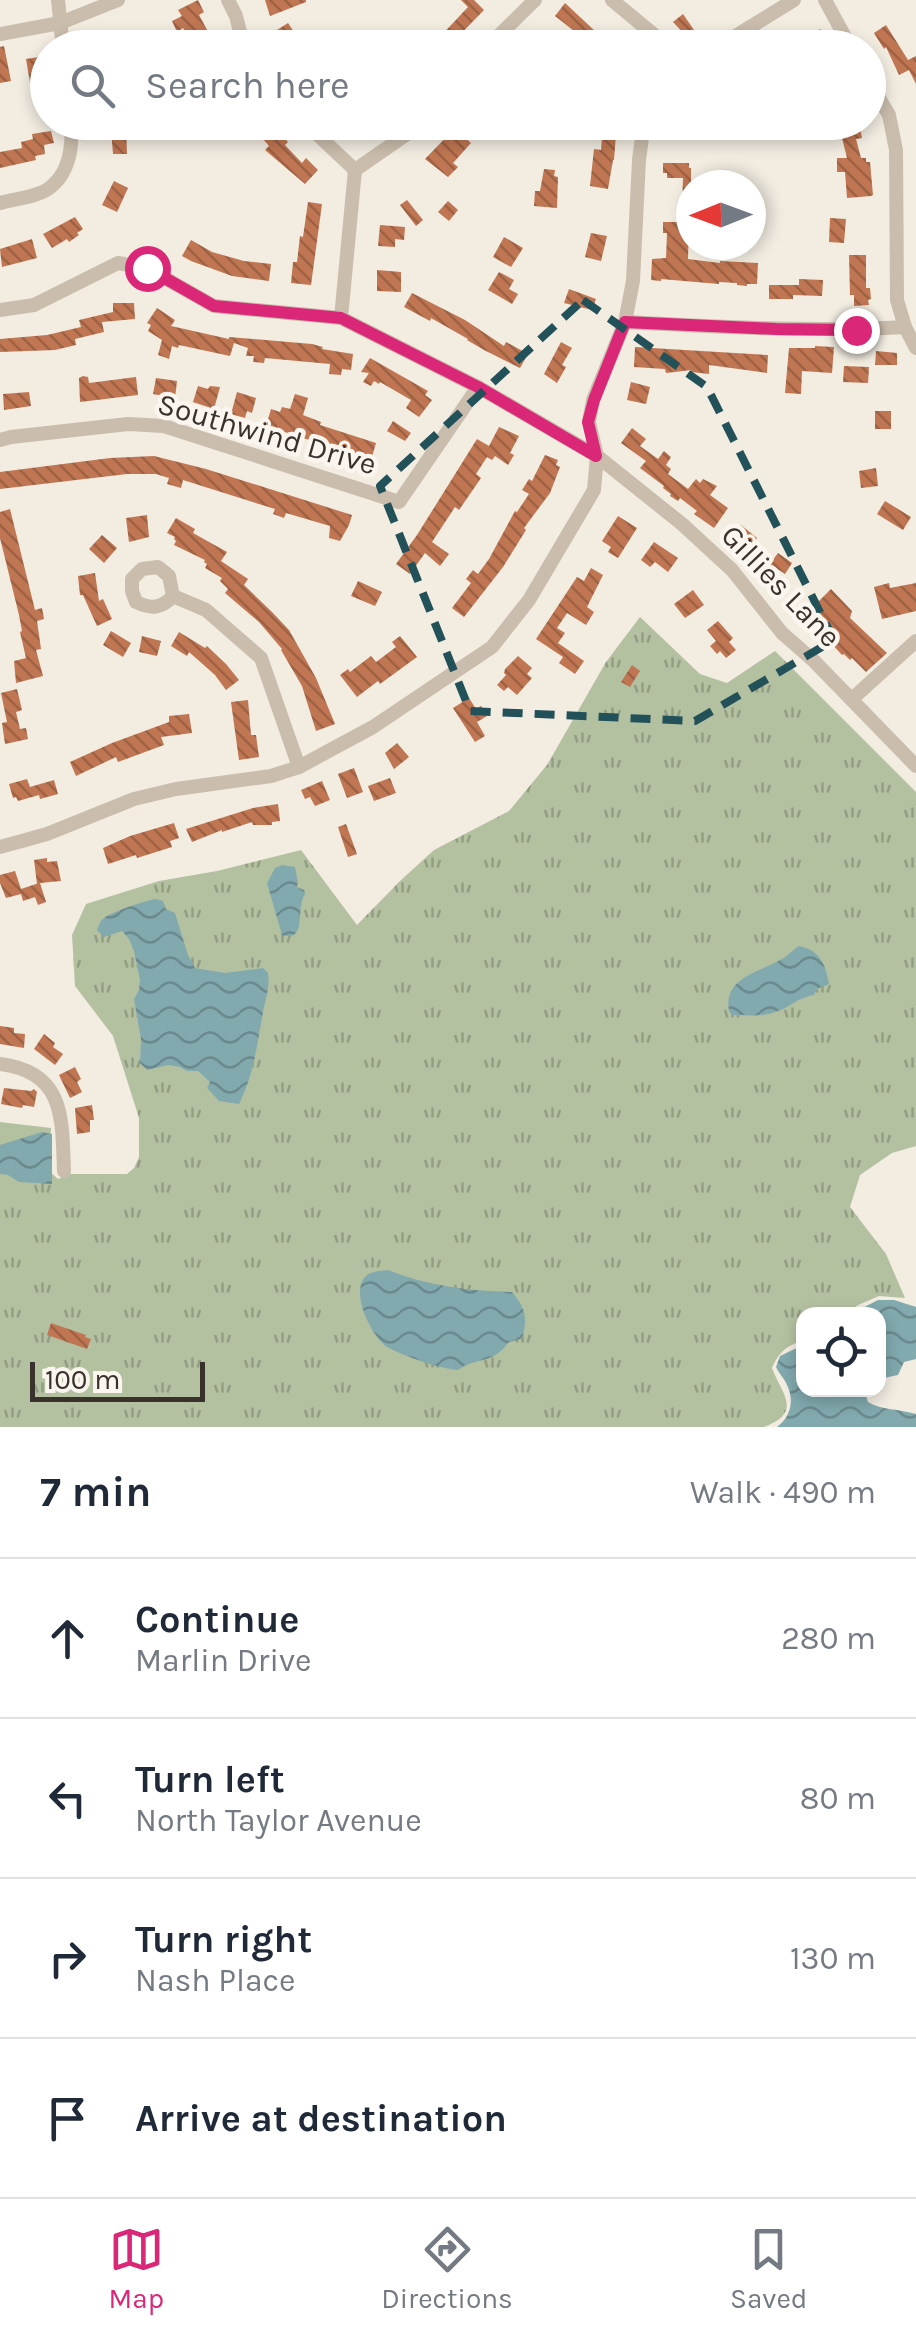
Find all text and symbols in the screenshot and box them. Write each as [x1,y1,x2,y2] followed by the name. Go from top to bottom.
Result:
[30,30,886,140] search box
[65,58,120,113] icon: search
[145,63,349,108] text: Search here
[676,170,766,260] north arrow
[125,246,171,292] route start
[834,308,880,354] route end
[153,386,381,482] street label: Southwind Drive
[714,517,848,655] street label: Gillies Lane
[796,1307,886,1397] map controls
[796,1307,886,1397] button: locate
[30,1357,205,1402] scale bar
[45,1363,120,1396] text: 100 m
[40,1467,151,1517] text: 7 min
[690,1474,876,1511] text: Walk · 490 m
[135,1597,299,1642] text: Continue
[40,1611,95,1666] icon: ahead
[781,1620,876,1657] text: 280 m
[135,1642,311,1679] text: Marlin Drive
[135,1757,285,1802] text: Turn left
[40,1771,95,1826] icon: left
[800,1780,876,1817] text: 80 m
[135,1802,422,1839] text: North Taylor Avenue
[135,1917,312,1962] text: Turn right
[40,1931,95,1986] icon: right
[790,1940,876,1977] text: 130 m
[135,1962,295,1999] text: Nash Place
[40,2091,95,2146] icon: arrive
[135,2096,507,2141] text: Arrive at destination
[109,2222,164,2315] tab: Map
[381,2222,513,2315] tab: Directions
[730,2222,807,2315] tab: Saved

